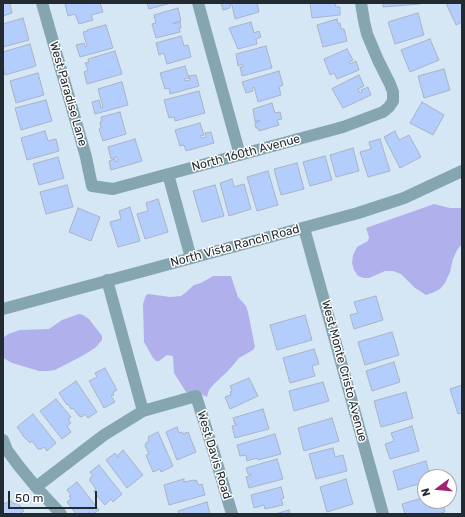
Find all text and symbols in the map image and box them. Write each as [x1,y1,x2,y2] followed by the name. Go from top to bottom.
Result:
[46,40,90,148] street label: West Paradise Lane
[190,132,302,174] street label: North 160th Avenue
[169,222,301,270] street label: North Vista Ranch Road
[318,299,370,443] street label: West Monte Cristo Avenue
[194,409,234,501] street label: West Davis Road
[417,469,457,509] north arrow
[10,483,99,509] scale bar
[419,487,433,498] text: N
[15,491,43,505] text: 50 m

